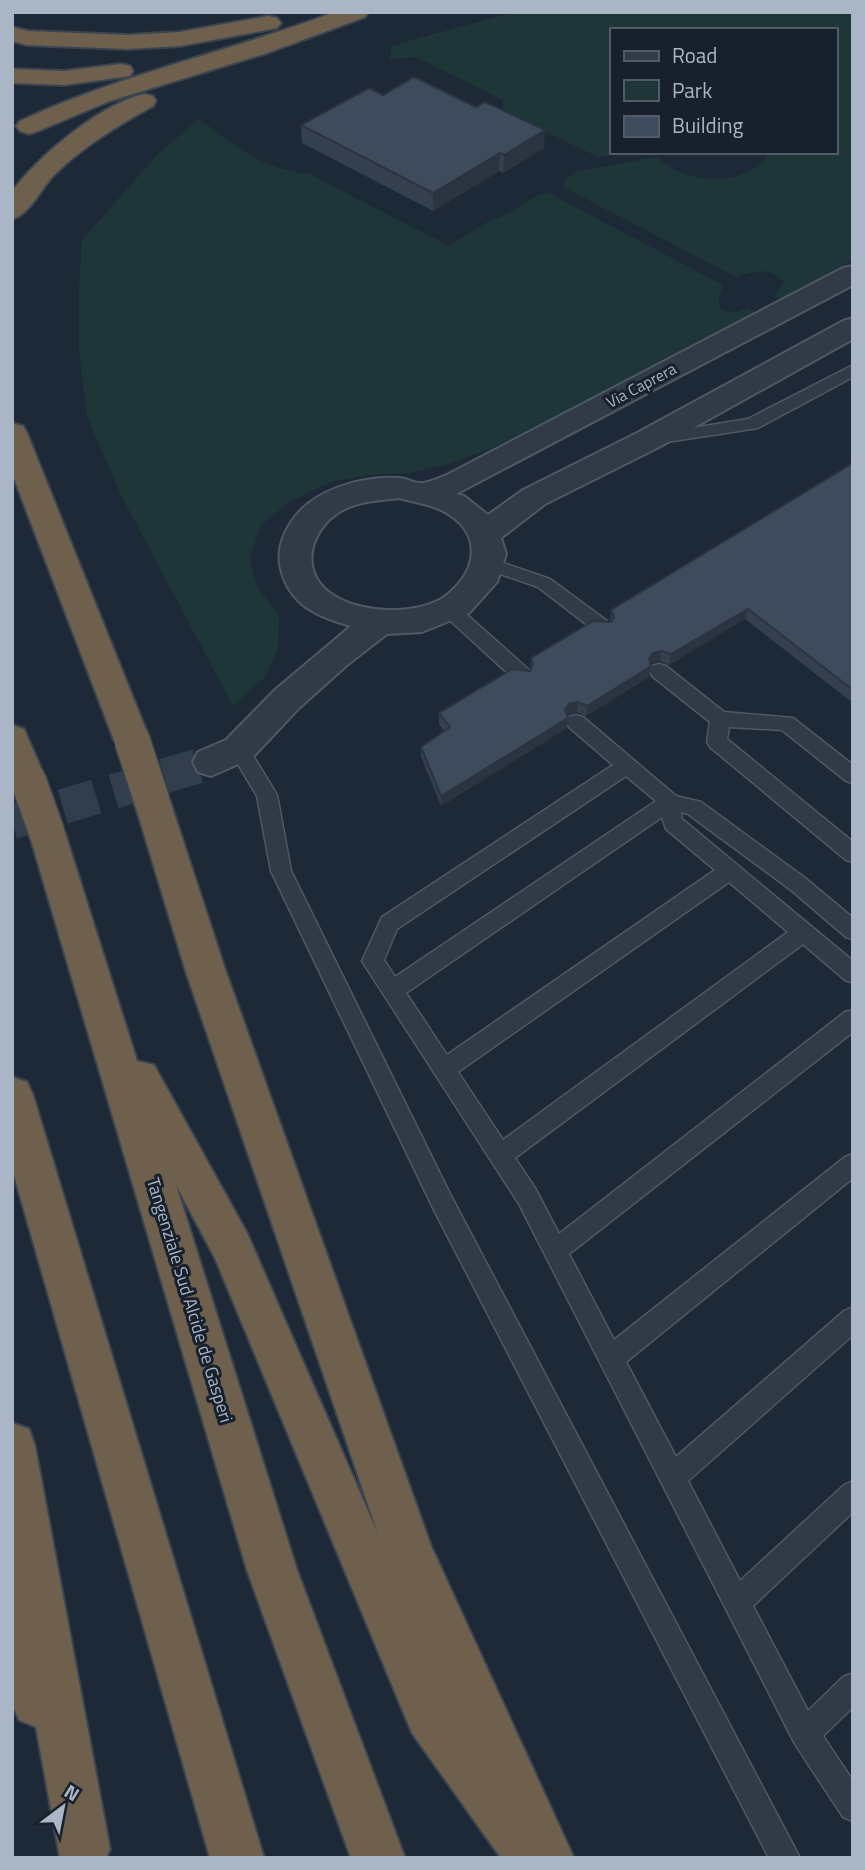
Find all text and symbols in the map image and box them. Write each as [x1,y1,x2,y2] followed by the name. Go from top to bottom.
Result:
[610,28,837,154] legend
[672,39,717,71] text: Road
[672,74,712,106] text: Park
[672,109,744,141] text: Building
[602,356,680,414] street label: Via Caprera
[140,1174,240,1426] street label: Tangenziale Sud Alcide de Gasperi
[28,1772,98,1842] north arrow
[59,1776,86,1808] text: N

